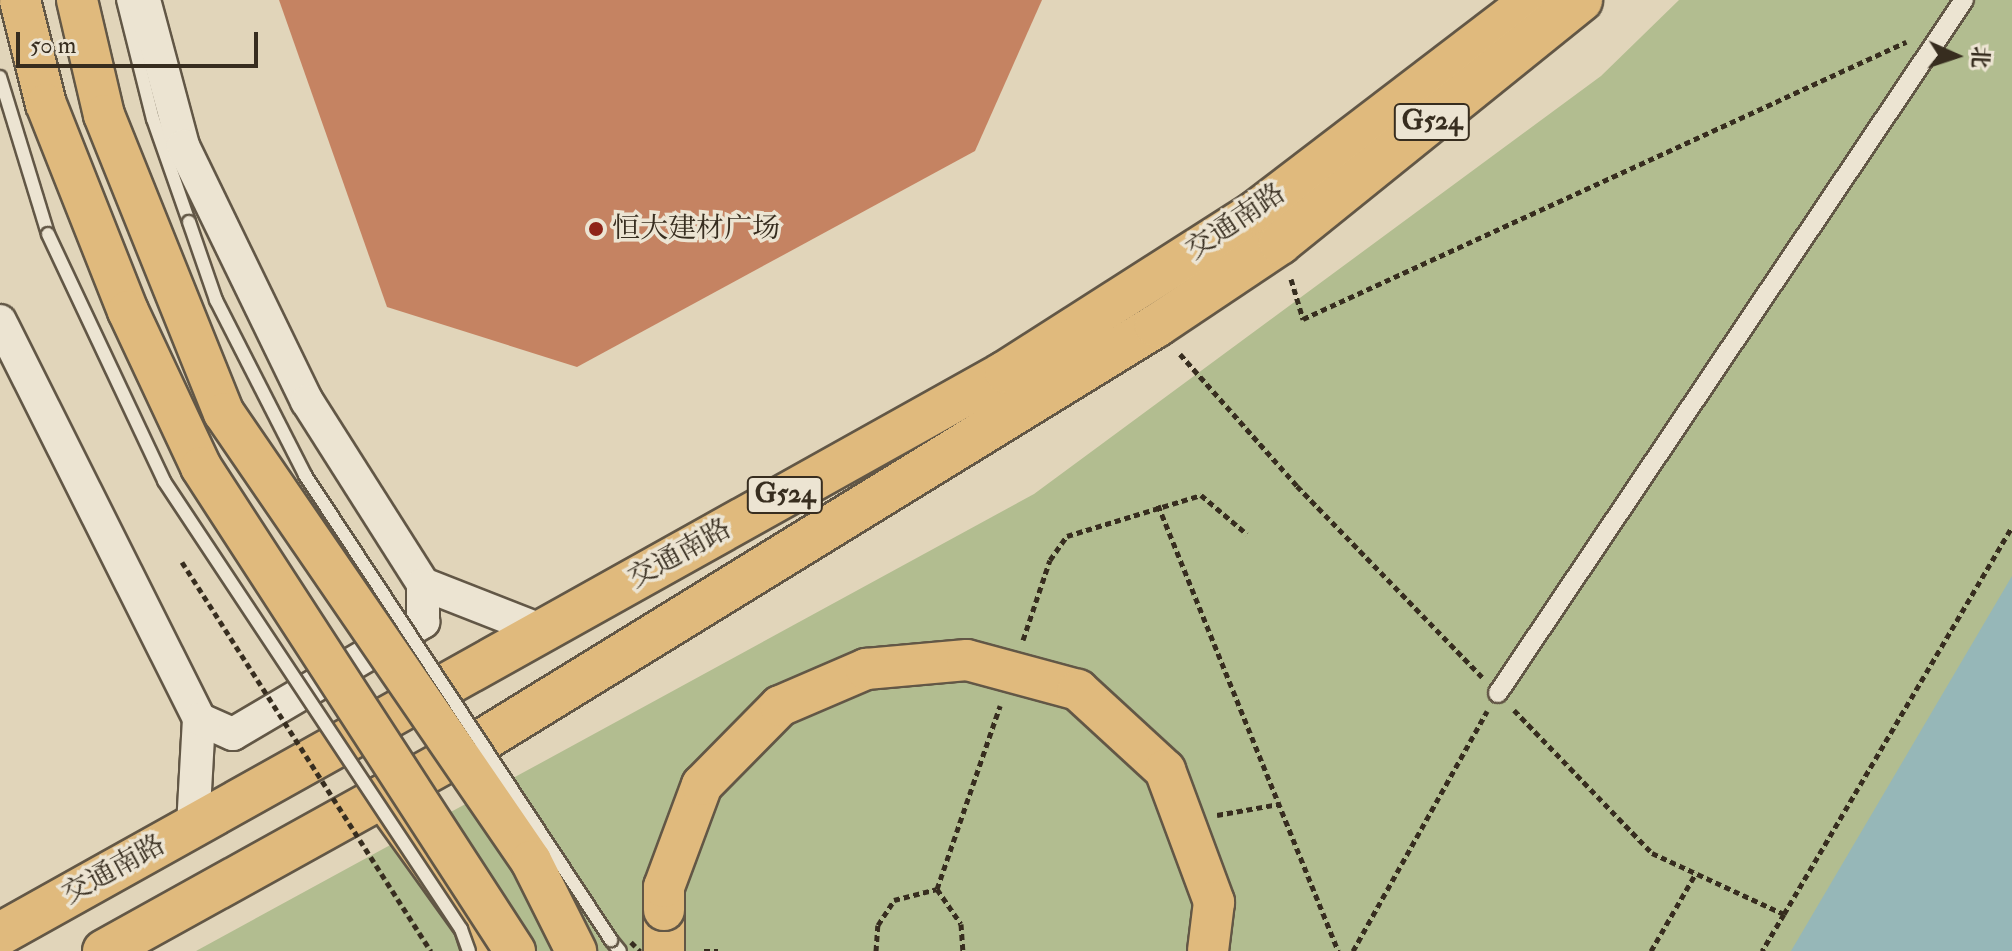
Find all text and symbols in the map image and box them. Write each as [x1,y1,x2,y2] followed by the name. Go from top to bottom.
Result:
[20,16,262,66] scale bar
[1916,16,1996,96] north arrow
[30,30,76,61] text: 50 m
[1965,46,1995,69] text: 北
[1392,100,1472,144] road number: G524
[1180,177,1292,267] street label: 交通南路
[612,212,780,246] place label: 恒大建材广场
[587,220,605,238] marker: 恒大建材广场
[745,473,825,517] road number: G524
[623,512,737,596] street label: 交通南路
[57,828,171,912] street label: 交通南路

